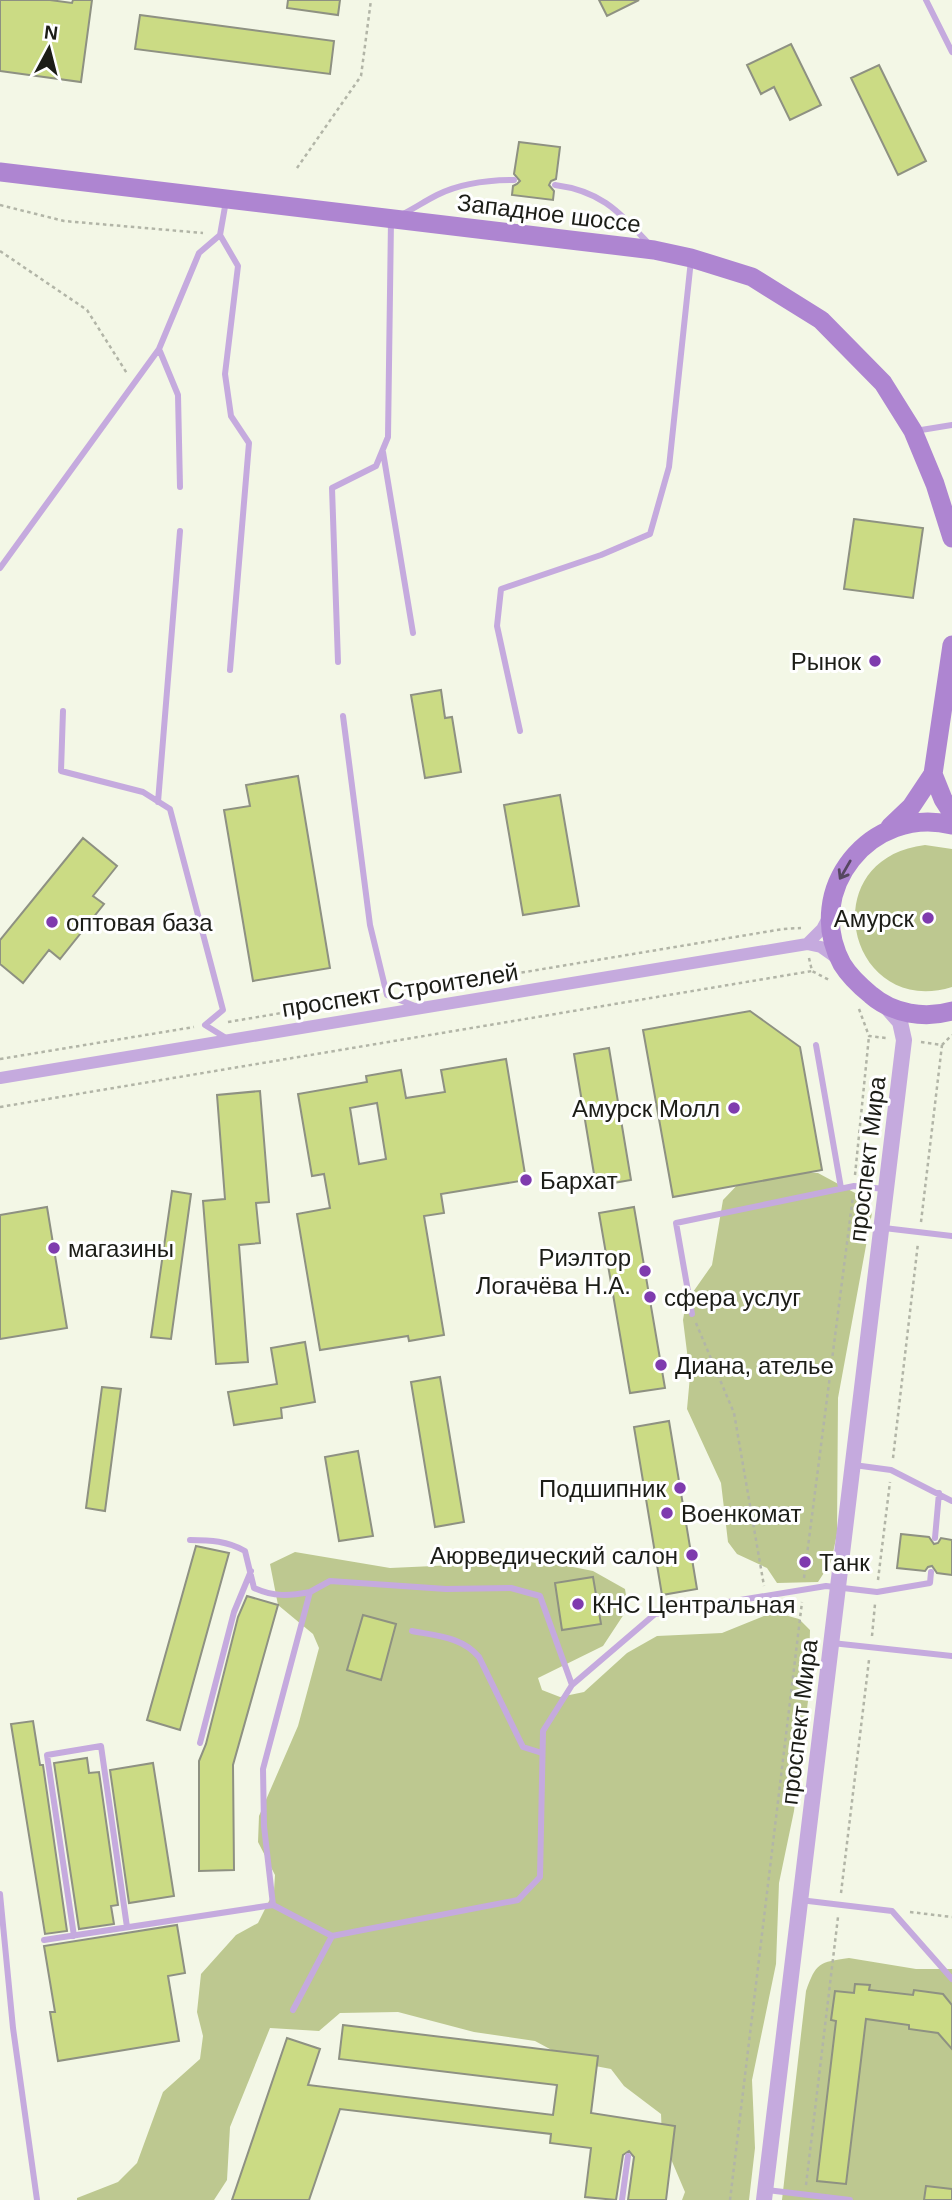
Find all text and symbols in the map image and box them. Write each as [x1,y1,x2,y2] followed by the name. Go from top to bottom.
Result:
[14,14,84,84] north arrow
[43,21,59,44] text: N
[456,188,642,238] street label: Западное шоссе
[791,648,862,675] place label: Рынок
[867,653,883,669] marker: Рынок
[838,859,852,879] one-way arrow
[834,905,914,932] place label: Амурск
[66,909,213,936] place label: оптовая база
[920,910,936,926] marker: Амурск
[44,914,60,930] marker: оптовая база
[280,958,520,1022] street label: проспект Строителей
[843,1074,891,1243] street label: проспект Мира
[572,1095,720,1122] place label: Амурск Молл
[726,1100,742,1116] marker: Амурск Молл
[540,1167,618,1194] place label: Бархат
[518,1172,534,1188] marker: Бархат
[68,1235,174,1262] place label: магазины
[46,1240,62,1256] marker: магазины
[476,1244,631,1299] place label: Риэлтор Логачёва Н.А.
[637,1263,653,1279] marker: Риэлтор Логачёва Н.А.
[664,1284,801,1311] place label: сфера услуг
[642,1289,658,1305] marker: сфера услуг
[675,1352,834,1379] place label: Диана, ателье
[653,1357,669,1373] marker: Диана, ателье
[539,1475,667,1502] place label: Подшипник
[672,1480,688,1496] marker: Подшипник
[681,1500,801,1527] place label: Военкомат
[659,1505,675,1521] marker: Военкомат
[430,1542,678,1569] place label: Аюрведический салон
[684,1547,700,1563] marker: Аюрведический салон
[819,1549,870,1576] place label: Танк
[797,1554,813,1570] marker: Танк
[592,1591,795,1618] place label: КНС Центральная
[570,1596,586,1612] marker: КНС Центральная
[775,1637,823,1806] street label: проспект Мира

